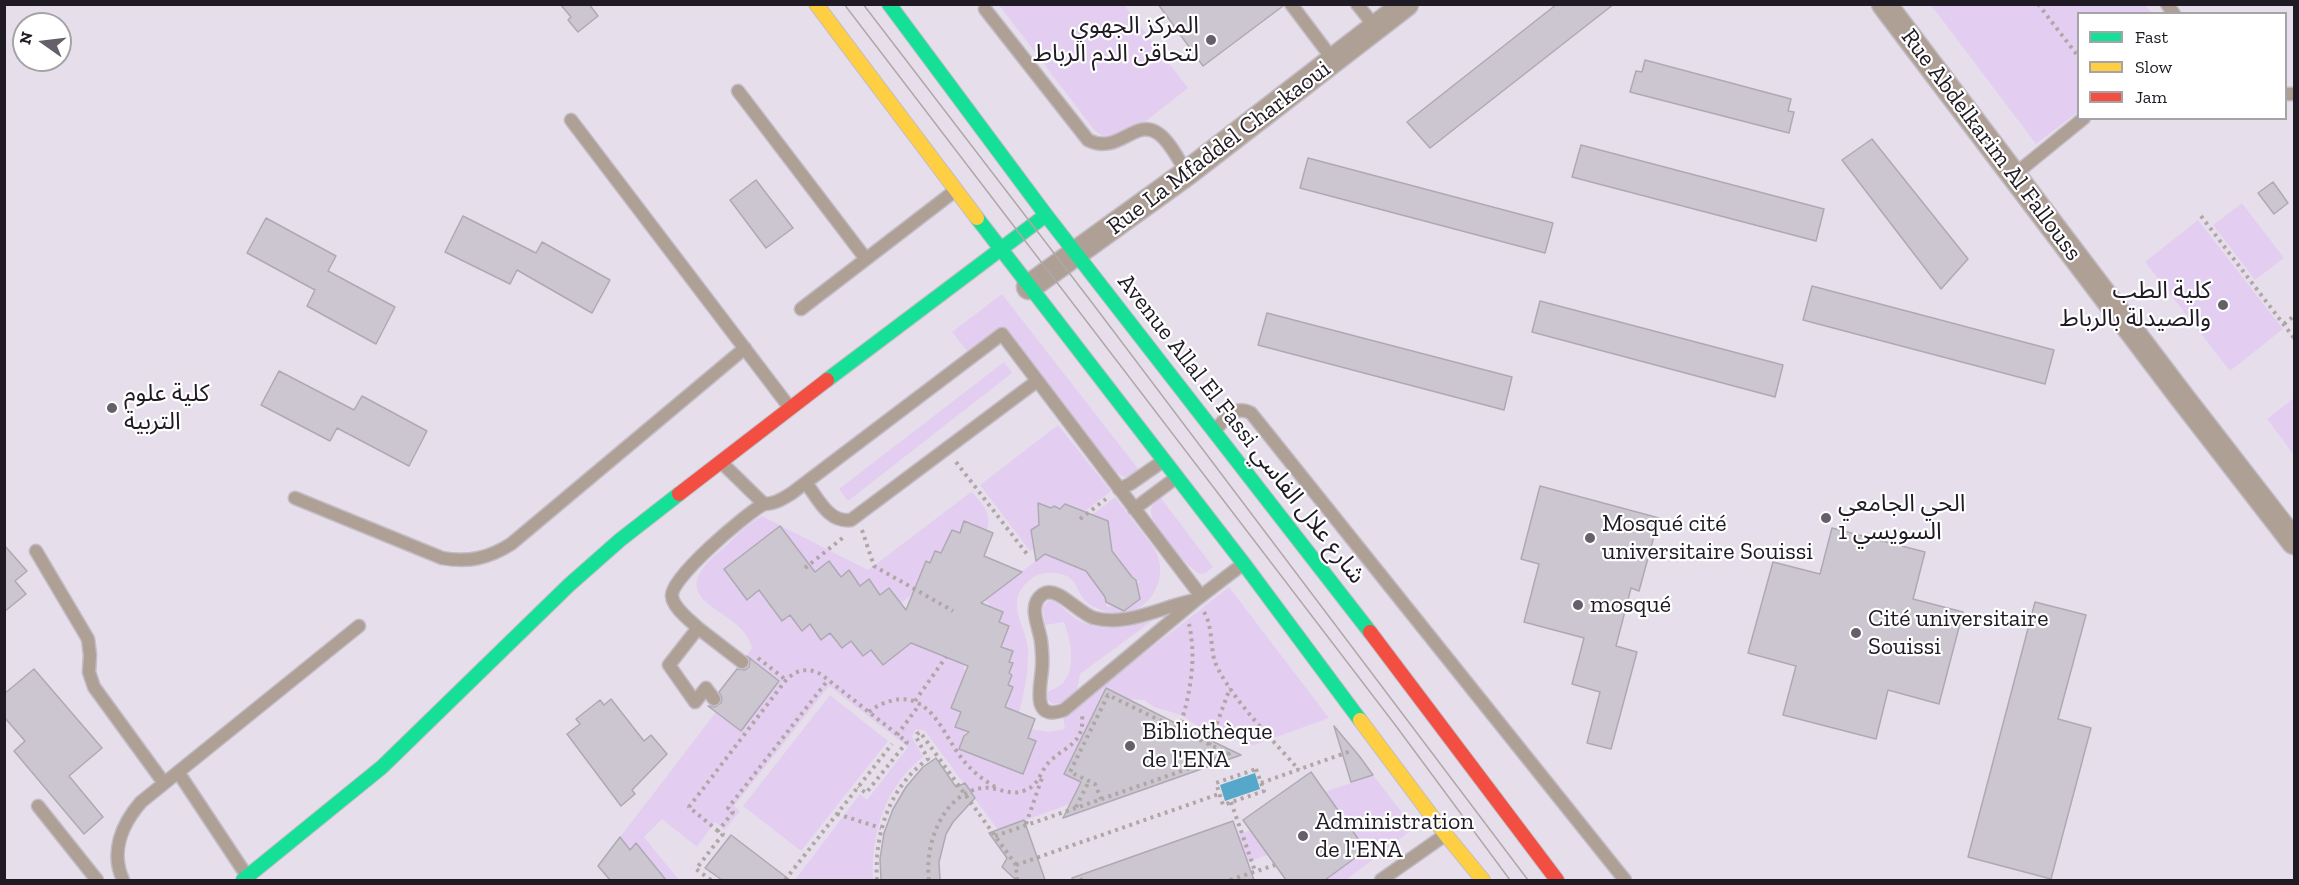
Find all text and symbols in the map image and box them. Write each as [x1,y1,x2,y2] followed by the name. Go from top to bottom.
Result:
[12,12,72,72] north arrow
[1033,12,1199,68] place label: المركز الجهوي لتحاقن الدم الرباط
[2077,12,2287,120] legend
[1894,23,2088,267] street label: Rue Abdelkarim Al Fallouss
[2135,26,2168,48] text: Fast
[15,30,37,46] text: N
[1204,33,1218,47] marker: المركز الجهوي لتحاقن الدم الرباط
[1102,55,1336,241] street label: Rue La Mfaddel Charkaoui
[2135,56,2172,78] text: Slow
[2135,86,2167,108] text: Jam
[1111,268,1371,590] street label: Avenue Allal El Fassi شارع علال الفاسي
[2060,277,2211,333] place label: كلية الطب والصيدلة بالرباط
[2216,298,2230,312] marker: كلية الطب والصيدلة بالرباط
[124,380,209,436] place label: كلية علوم التربية
[105,401,119,415] marker: كلية علوم التربية
[1838,490,1965,546] place label: الحي الجامعي السويسي 1
[1602,510,1813,566] place label: Mosqué cité universitaire Souissi
[1819,511,1833,525] marker: الحي الجامعي السويسي 1
[1583,531,1597,545] marker: Mosqué cité universitaire Souissi
[1590,591,1671,619] place label: mosqué
[1571,598,1585,612] marker: mosqué
[1868,605,2048,661] place label: Cité universitaire Souissi
[1849,626,1863,640] marker: Cité universitaire Souissi
[1142,718,1273,774] place label: Bibliothèque de l'ENA
[1123,739,1137,753] marker: Bibliothèque de l'ENA
[1315,808,1474,864] place label: Administration de l'ENA
[1296,829,1310,843] marker: Administration de l'ENA

